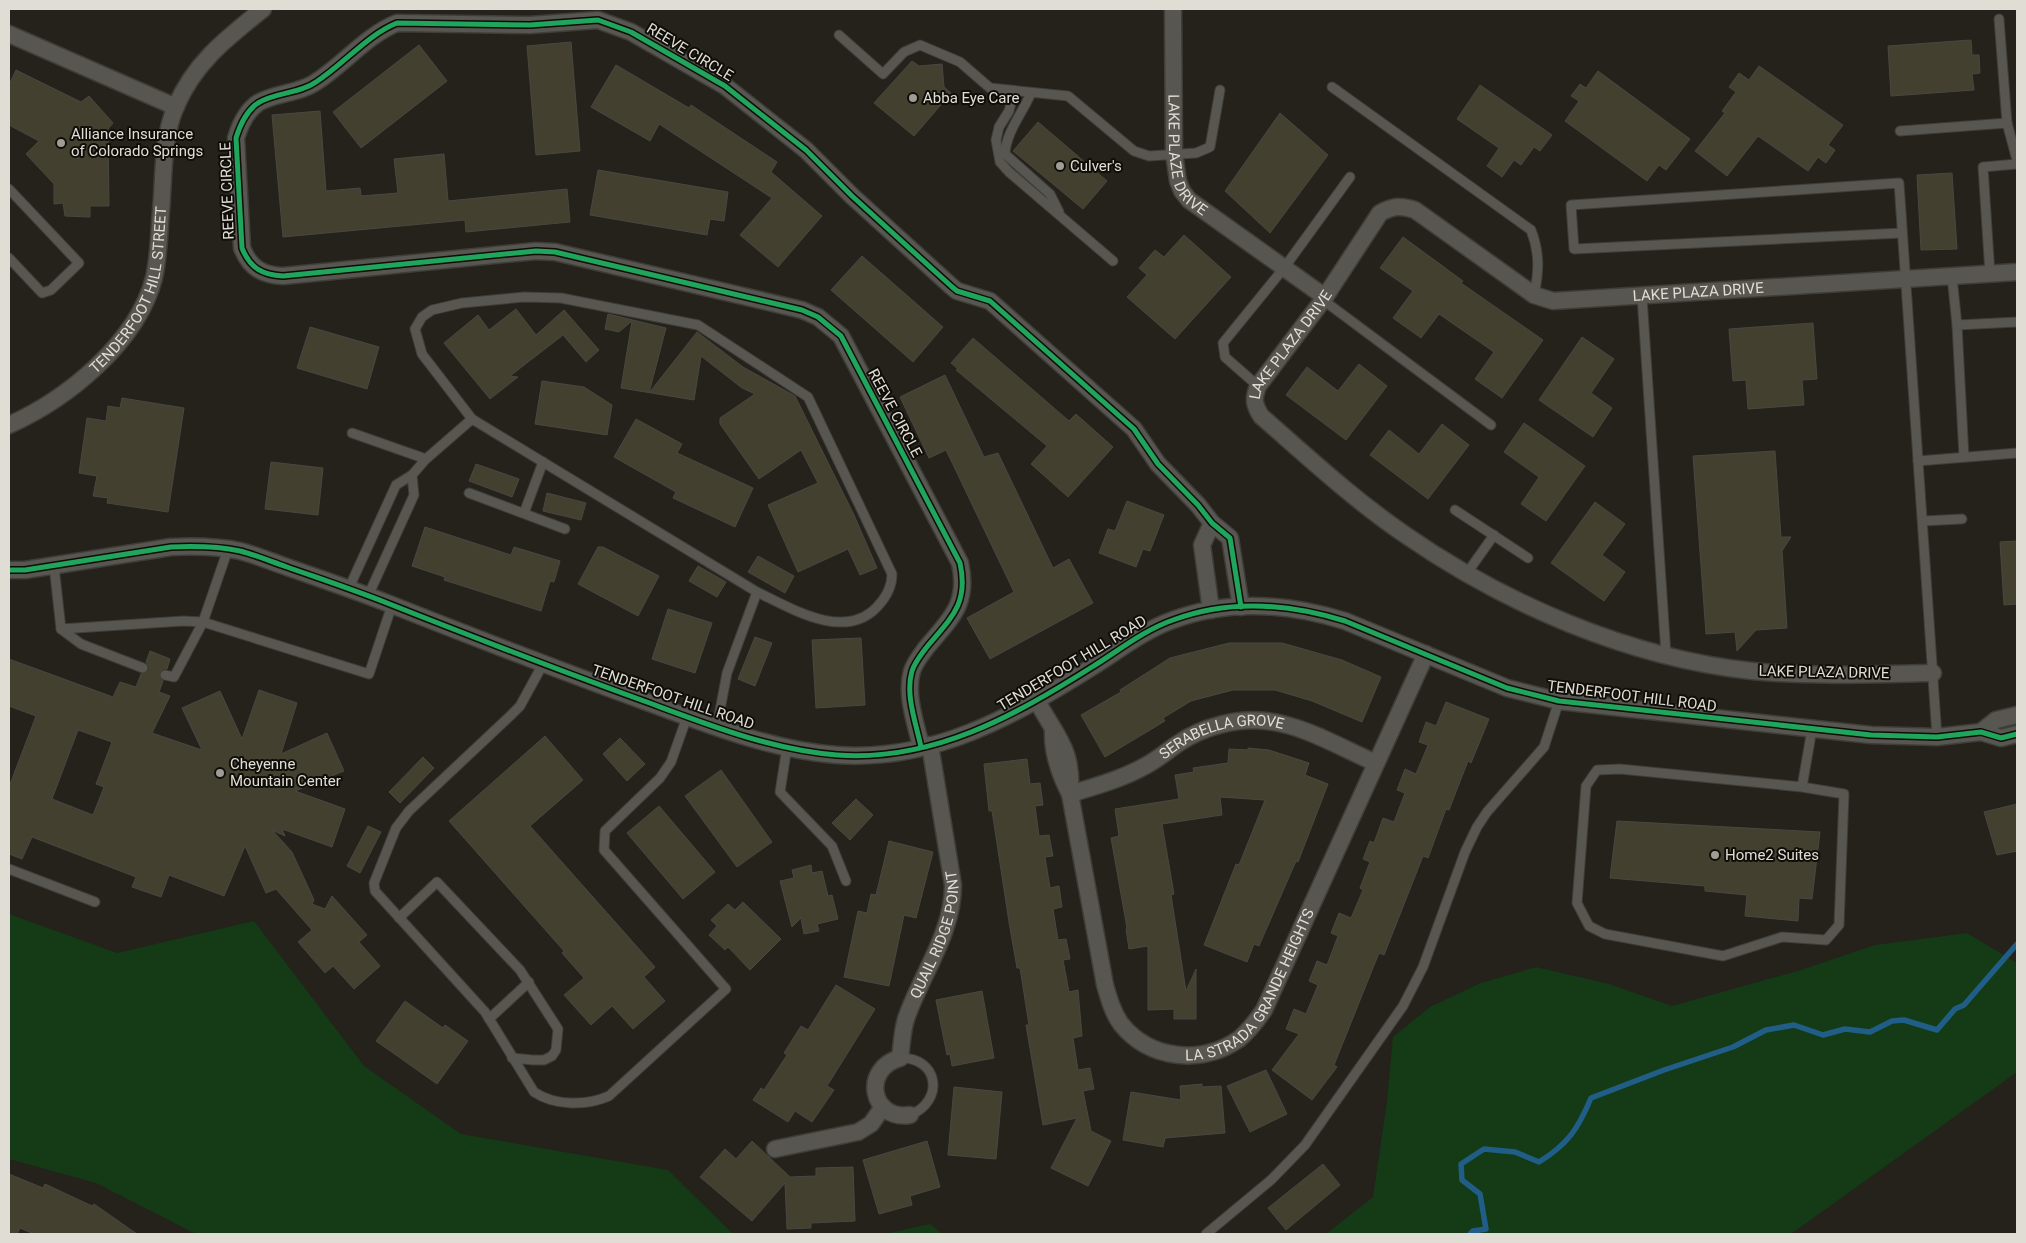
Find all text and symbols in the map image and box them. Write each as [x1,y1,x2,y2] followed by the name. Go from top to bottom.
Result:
[644,19,737,85] street label: REEVE CIRCLE
[923,89,1019,107] place label: Abba Eye Care
[907,92,919,104] marker: Abba Eye Care
[1165,94,1211,219] street label: LAKE PLAZE DRIVE
[71,125,203,160] place label: Alliance Insurance of Colorado Springs
[55,137,67,149] marker: Alliance Insurance of Colorado Springs
[216,141,238,240] street label: REEVE CIRCLE
[1070,157,1122,175] place label: Culver's
[1054,160,1066,172] marker: Culver's
[86,206,170,377] street label: TENDERFOOT HILL STREET
[1632,279,1765,305] street label: LAKE PLAZA DRIVE
[1246,287,1336,401] street label: LAKE PLAZA DRIVE
[864,366,926,461] street label: REEVE CIRCLE
[994,611,1150,715] street label: TENDERFOOT HILL ROAD
[589,661,757,733] street label: TENDERFOOT HILL ROAD
[1758,662,1890,682] street label: LAKE PLAZA DRIVE
[1546,677,1718,715] street label: TENDERFOOT HILL ROAD
[1156,711,1286,763] street label: SERABELLA GROVE
[230,755,341,790] place label: Cheyenne Mountain Center
[214,767,226,779] marker: Cheyenne Mountain Center
[1725,846,1819,864] place label: Home2 Suites
[1709,849,1721,861] marker: Home2 Suites
[906,869,963,1001] street label: QUAIL RIDGE POINT
[1185,906,1318,1064] street label: LA STRADA GRANDE HEIGHTS

